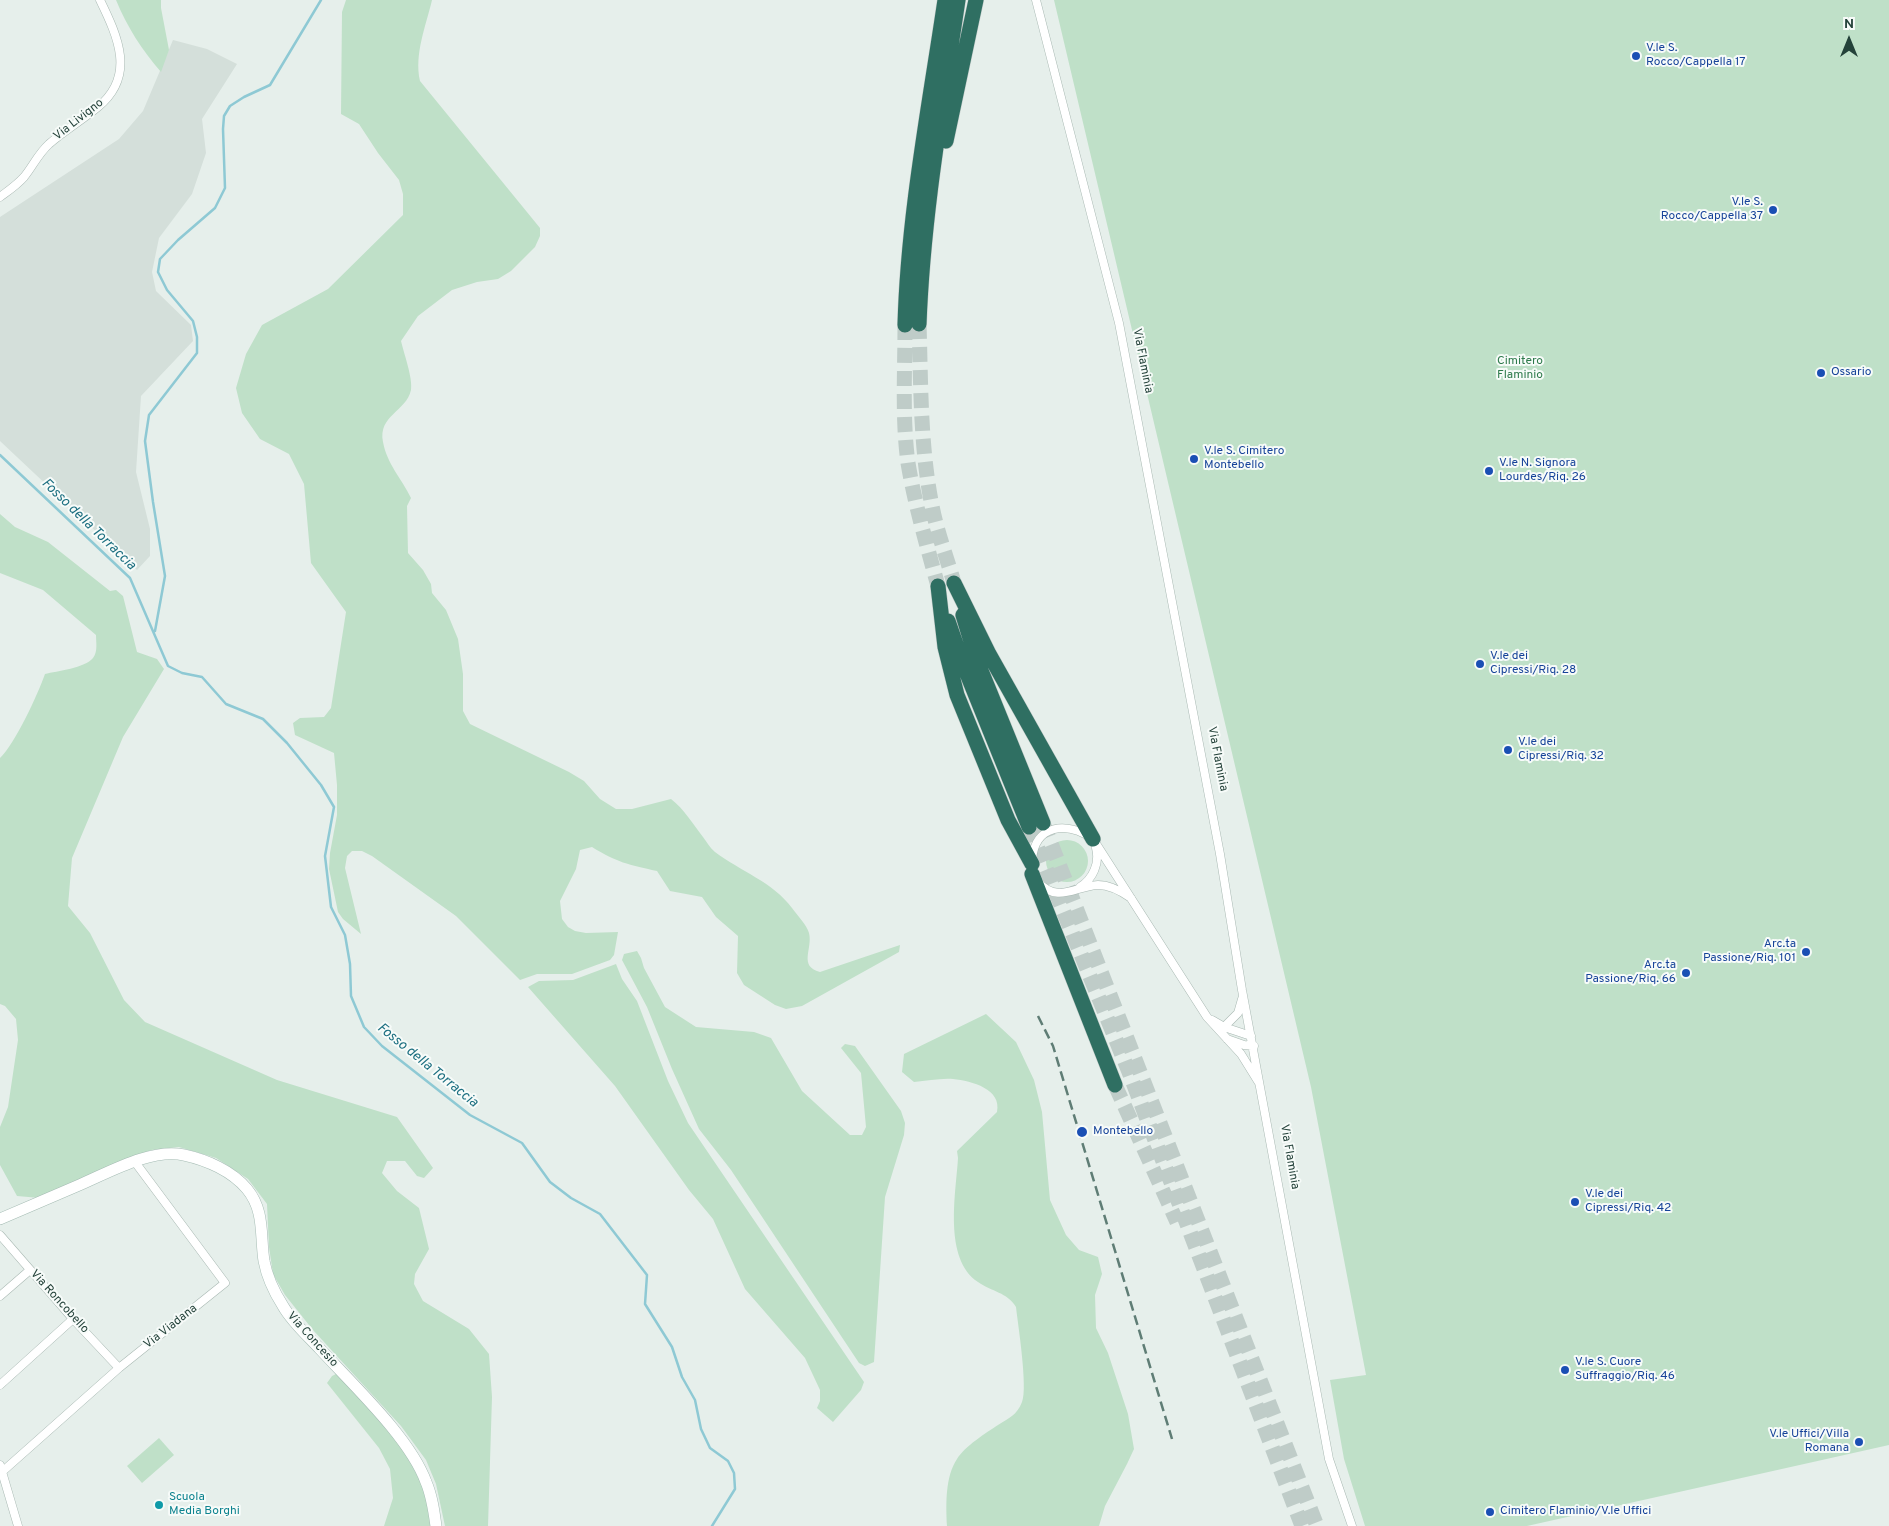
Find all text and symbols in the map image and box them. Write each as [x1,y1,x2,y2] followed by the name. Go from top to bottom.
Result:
[1824,15,1874,65] north arrow
[1844,16,1854,33] text: N
[1646,42,1746,70] place label: V.le S. Rocco/Cappella 17
[1630,50,1642,62] marker: V.le S. Rocco/Cappella 17
[51,96,107,144] street label: Via Livigno
[1661,196,1763,224] place label: V.le S. Rocco/Cappella 37
[1767,204,1779,216] marker: V.le S. Rocco/Cappella 37
[1129,327,1155,395] street label: Via Flaminia
[1497,355,1543,383] park label: Cimitero Flaminio
[1831,366,1871,380] place label: Ossario
[1815,367,1827,379] marker: Ossario
[1204,445,1284,473] place label: V.le S. Cimitero Montebello
[1188,453,1200,465] marker: V.le S. Cimitero Montebello
[1499,457,1586,485] place label: V.le N. Signora Lourdes/Riq. 26
[1483,465,1495,477] marker: V.le N. Signora Lourdes/Riq. 26
[37,476,139,574] water label: Fosso della Torraccia
[1490,650,1576,678] place label: V.le dei Cipressi/Riq. 28
[1474,658,1486,670] marker: V.le dei Cipressi/Riq. 28
[1204,725,1230,793] street label: Via Flaminia
[1518,736,1604,764] place label: V.le dei Cipressi/Riq. 32
[1502,744,1514,756] marker: V.le dei Cipressi/Riq. 32
[1703,938,1796,966] place label: Arc.ta Passione/Riq. 101
[1800,946,1812,958] marker: Arc.ta Passione/Riq. 101
[1585,959,1676,987] place label: Arc.ta Passione/Riq. 66
[1680,967,1692,979] marker: Arc.ta Passione/Riq. 66
[373,1020,481,1112] water label: Fosso della Torraccia
[1276,1123,1302,1191] street label: Via Flaminia
[1075,1125,1089,1139] marker: Montebello
[1093,1125,1153,1139] place label: Montebello
[1585,1188,1671,1216] place label: V.le dei Cipressi/Riq. 42
[1569,1196,1581,1208] marker: V.le dei Cipressi/Riq. 42
[27,1267,91,1337] street label: Via Roncobello
[141,1302,201,1352] street label: Via Viadana
[283,1309,341,1371] street label: Via Concesio
[1575,1356,1675,1384] place label: V.le S. Cuore Suffraggio/Riq. 46
[1559,1364,1571,1376] marker: V.le S. Cuore Suffraggio/Riq. 46
[1769,1428,1849,1456] place label: V.le Uffici/Villa Romana
[1853,1436,1865,1448] marker: V.le Uffici/Villa Romana
[169,1491,240,1519] place label: Scuola Media Borghi
[153,1499,165,1511] marker: Scuola Media Borghi
[1500,1505,1651,1519] place label: Cimitero Flaminio/V.le Uffici
[1484,1506,1496,1518] marker: Cimitero Flaminio/V.le Uffici

